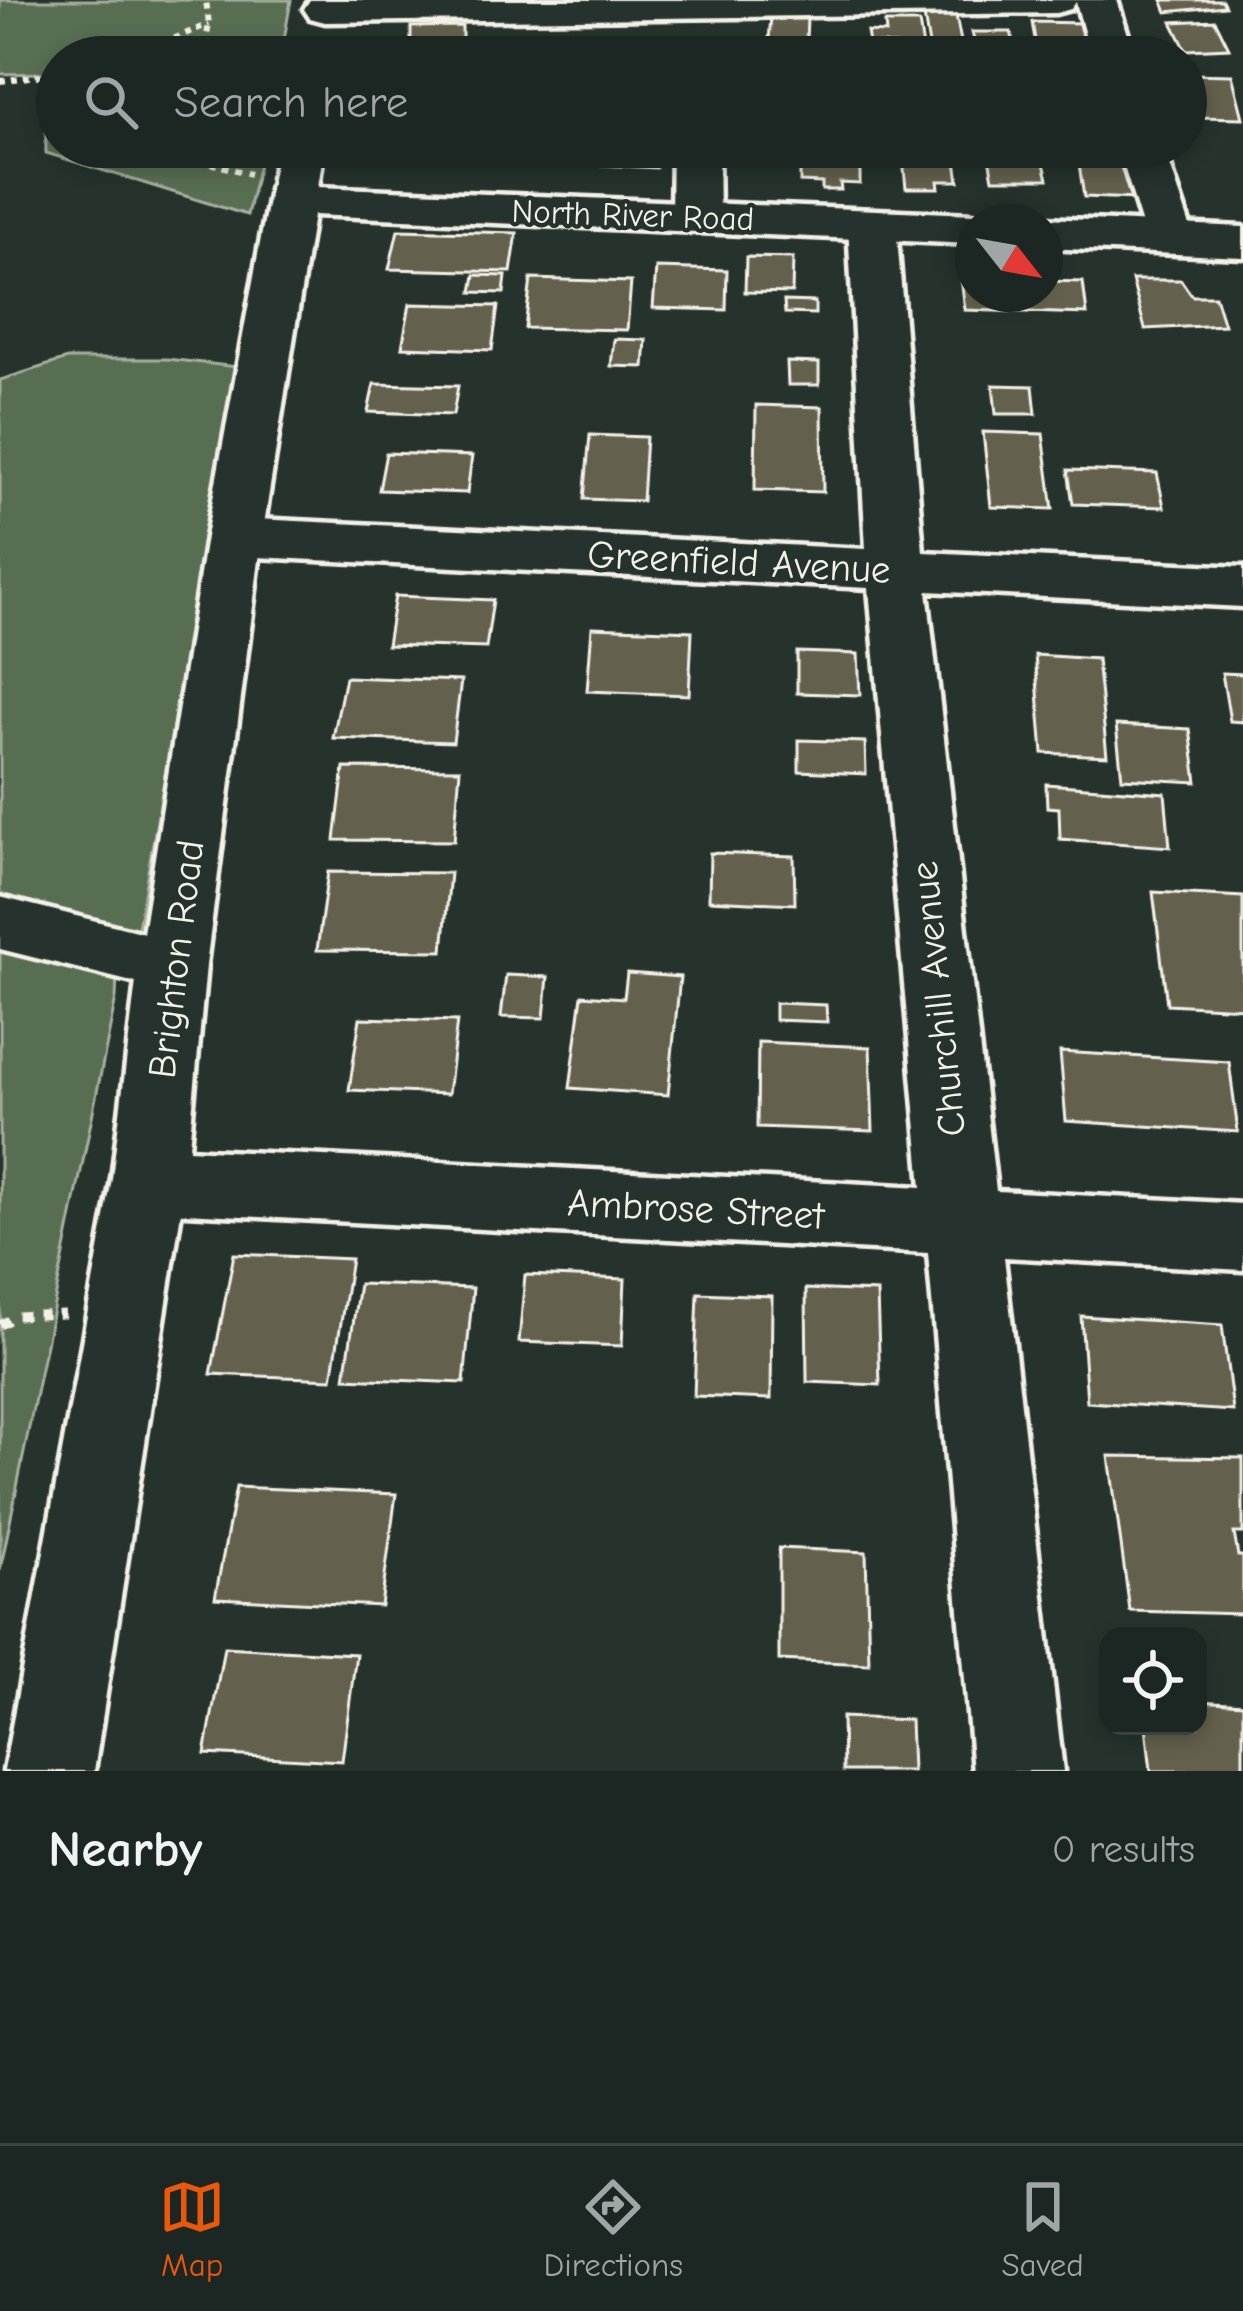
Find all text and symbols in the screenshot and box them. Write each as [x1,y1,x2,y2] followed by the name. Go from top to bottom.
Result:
[36,36,1207,168] search box
[78,69,144,135] icon: search
[174,76,408,128] text: Search here
[511,192,755,238] street label: North River Road
[955,204,1063,312] north arrow
[586,532,892,593] street label: Greenfield Avenue
[140,838,213,1081] street label: Brighton Road
[902,859,975,1139] street label: Churchill Avenue
[566,1180,827,1239] street label: Ambrose Street
[1099,1627,1207,1735] map controls
[1099,1627,1207,1735] button: locate
[48,1820,202,1879] text: Nearby
[1052,1827,1195,1872] text: 0 results
[159,2174,225,2284] tab: Map
[544,2174,683,2284] tab: Directions
[1001,2174,1084,2284] tab: Saved

